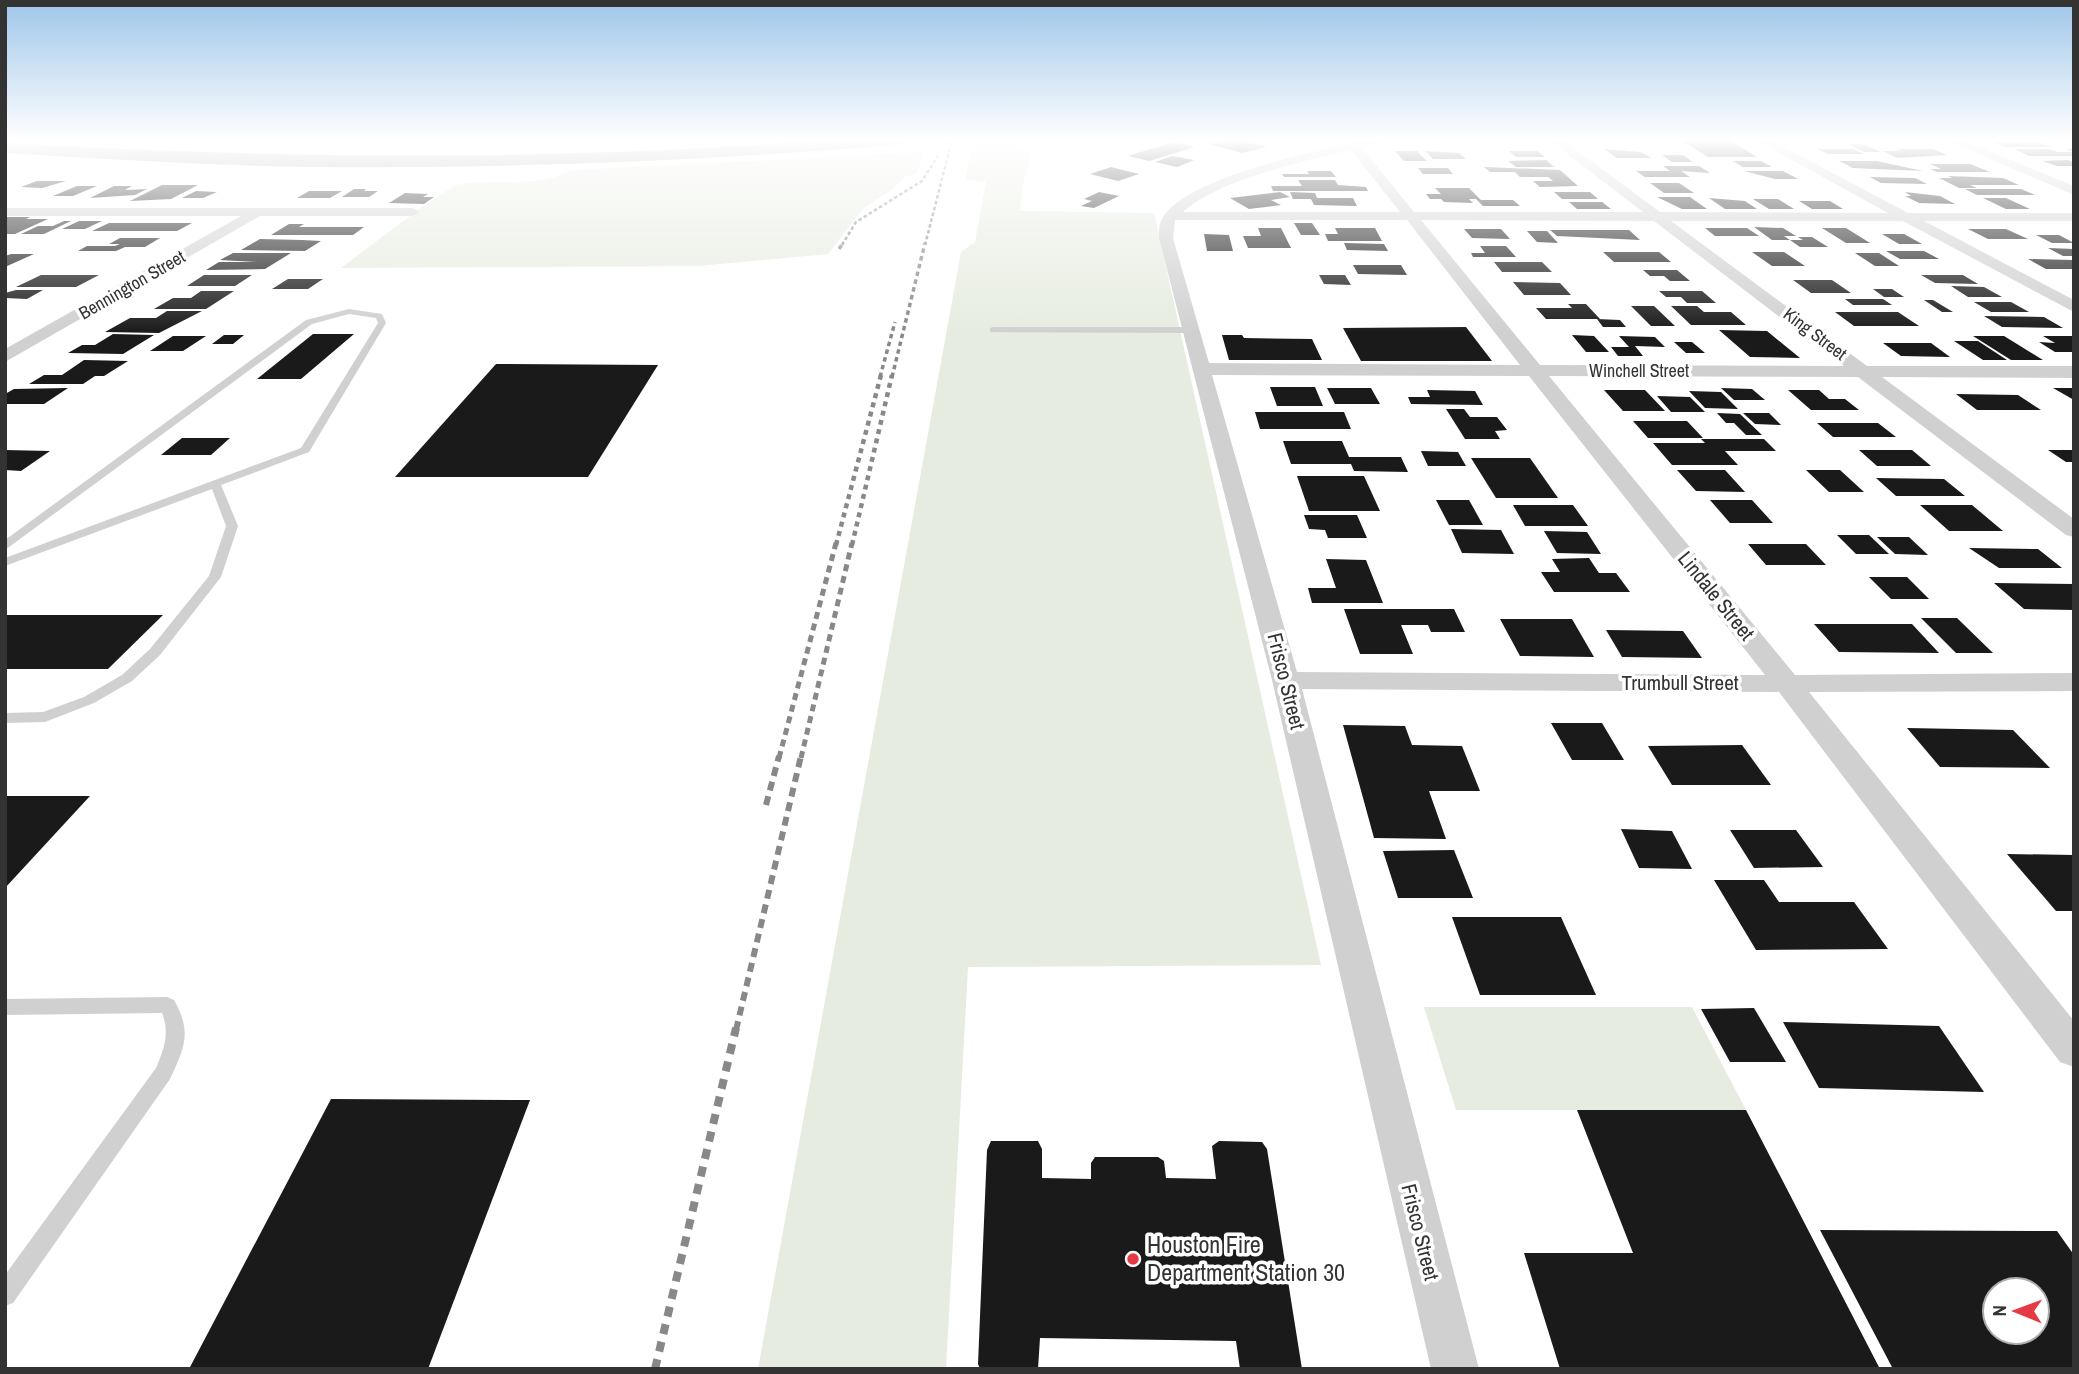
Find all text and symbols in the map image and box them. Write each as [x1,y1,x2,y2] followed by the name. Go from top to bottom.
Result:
[74,244,190,325] street label: Bennington Street
[1778,301,1852,366] street label: King Street
[1589,358,1689,383] street label: Winchell Street
[1671,545,1762,647] street label: Lindale Street
[1260,630,1313,732] street label: Frisco Street
[1621,668,1739,697] street label: Trumbull Street
[1394,1181,1447,1283] street label: Frisco Street
[1147,1228,1345,1288] place label: Houston Fire Department Station 30
[1125,1251,1141,1267] marker: Houston Fire Department Station 30
[1981,1276,2051,1346] north arrow
[1986,1305,2012,1317] text: N

